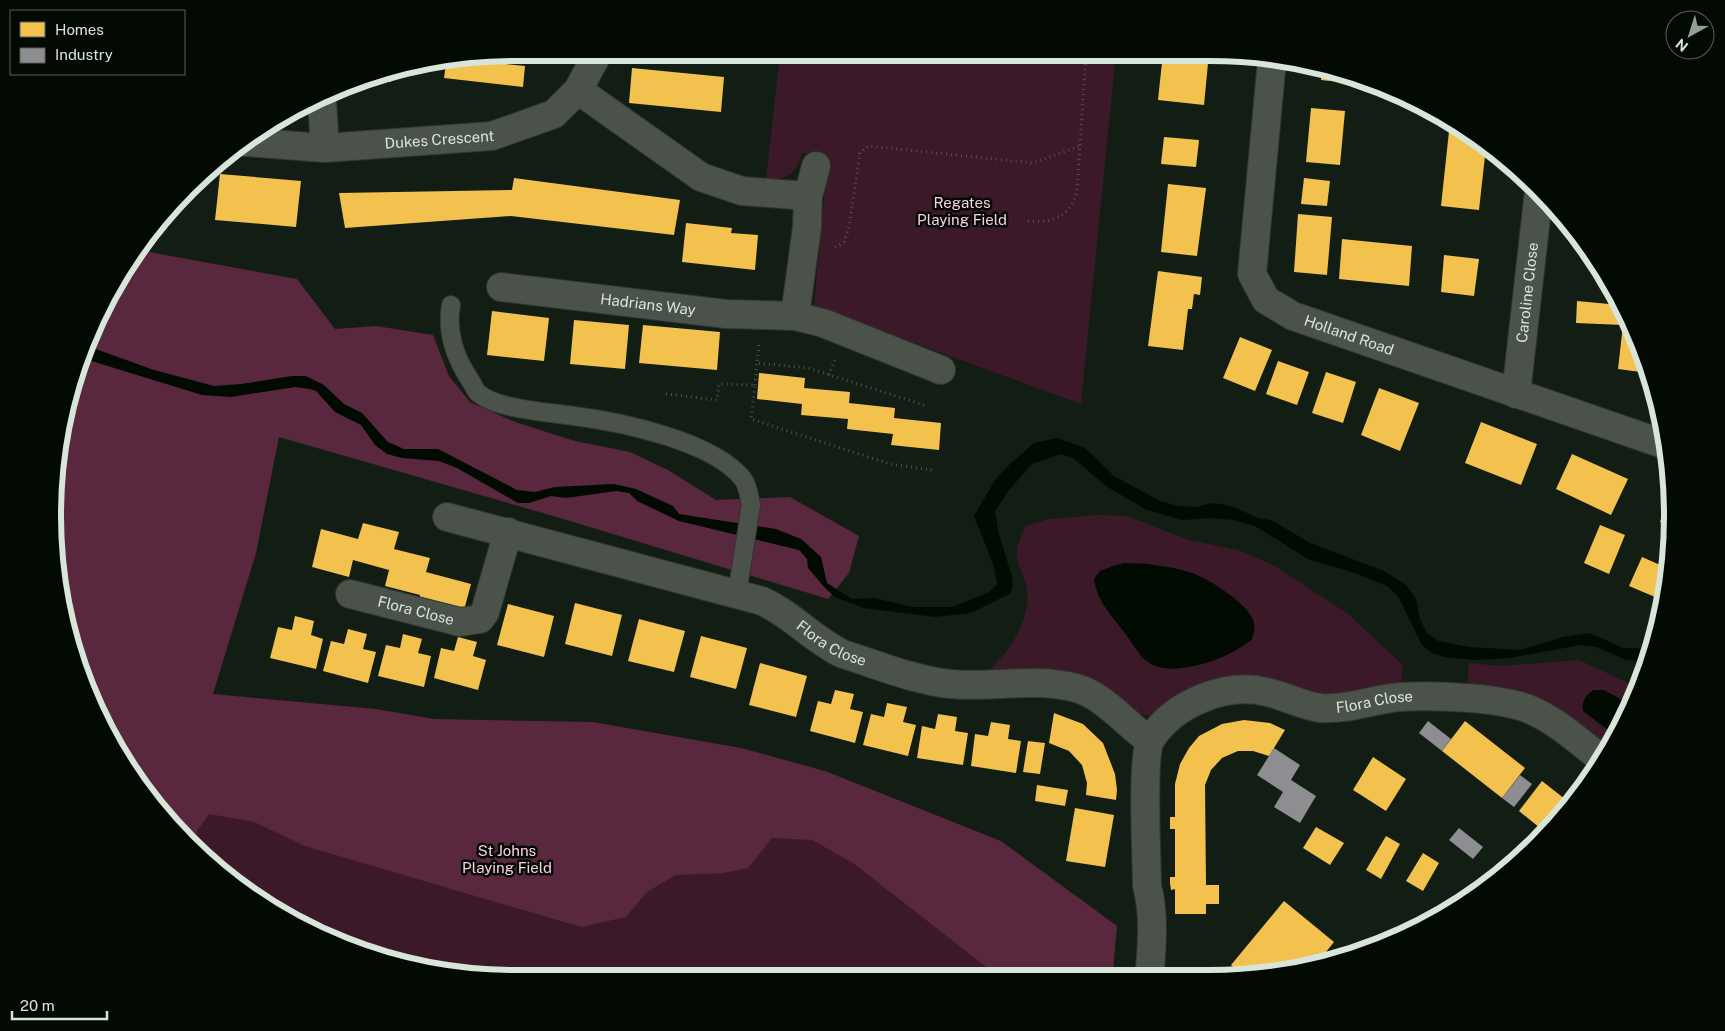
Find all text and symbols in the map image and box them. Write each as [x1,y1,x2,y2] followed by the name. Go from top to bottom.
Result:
[10,10,185,75] legend
[1665,10,1715,60] north arrow
[55,21,104,38] text: Homes
[1673,35,1691,55] text: N
[55,46,113,63] text: Industry
[384,127,495,152] street label: Dukes Crescent
[917,194,1007,228] park label: Regates Playing Field
[1513,242,1541,344] street label: Caroline Close
[599,290,697,318] street label: Hadrians Way
[1302,311,1396,358] street label: Holland Road
[376,592,456,628] street label: Flora Close
[793,617,869,669] street label: Flora Close
[1335,687,1413,716] street label: Flora Close
[462,842,552,876] park label: St Johns Playing Field
[12,988,108,1020] scale bar
[20,997,55,1014] text: 20 m

